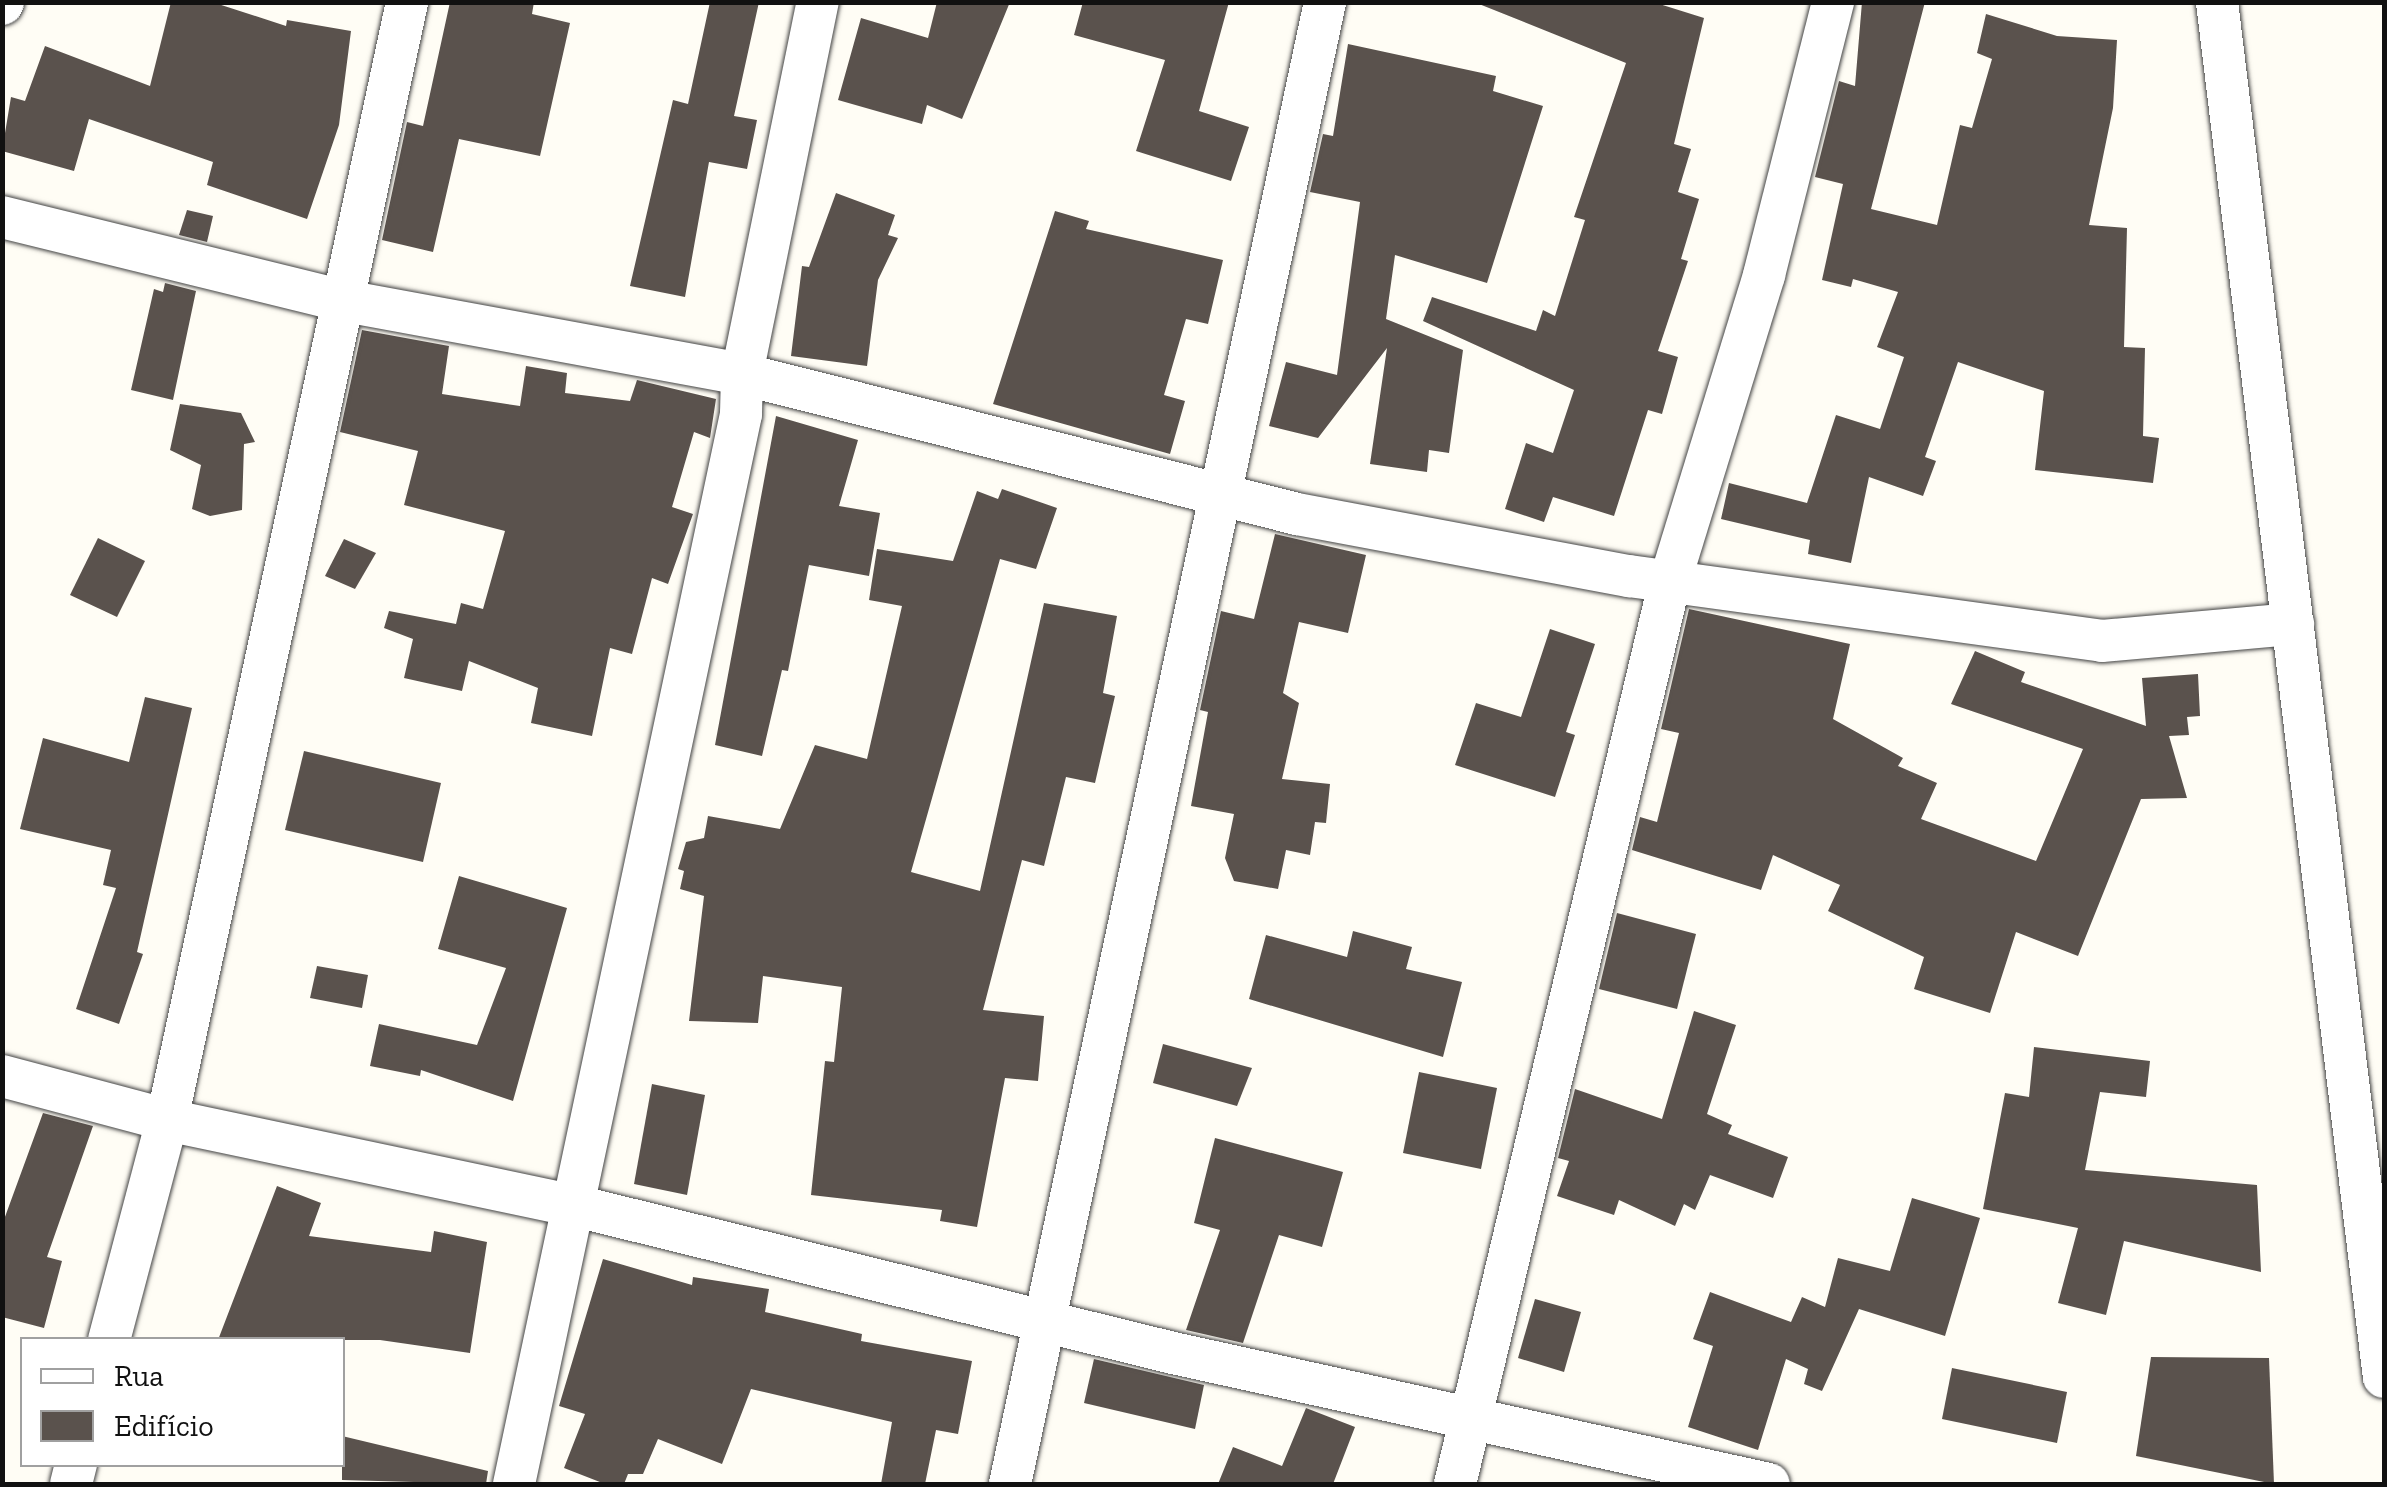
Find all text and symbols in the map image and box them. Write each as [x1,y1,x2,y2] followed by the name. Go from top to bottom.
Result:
[20,1337,345,1467] legend
[114,1358,164,1394] text: Rua
[114,1408,214,1444] text: Edifício

